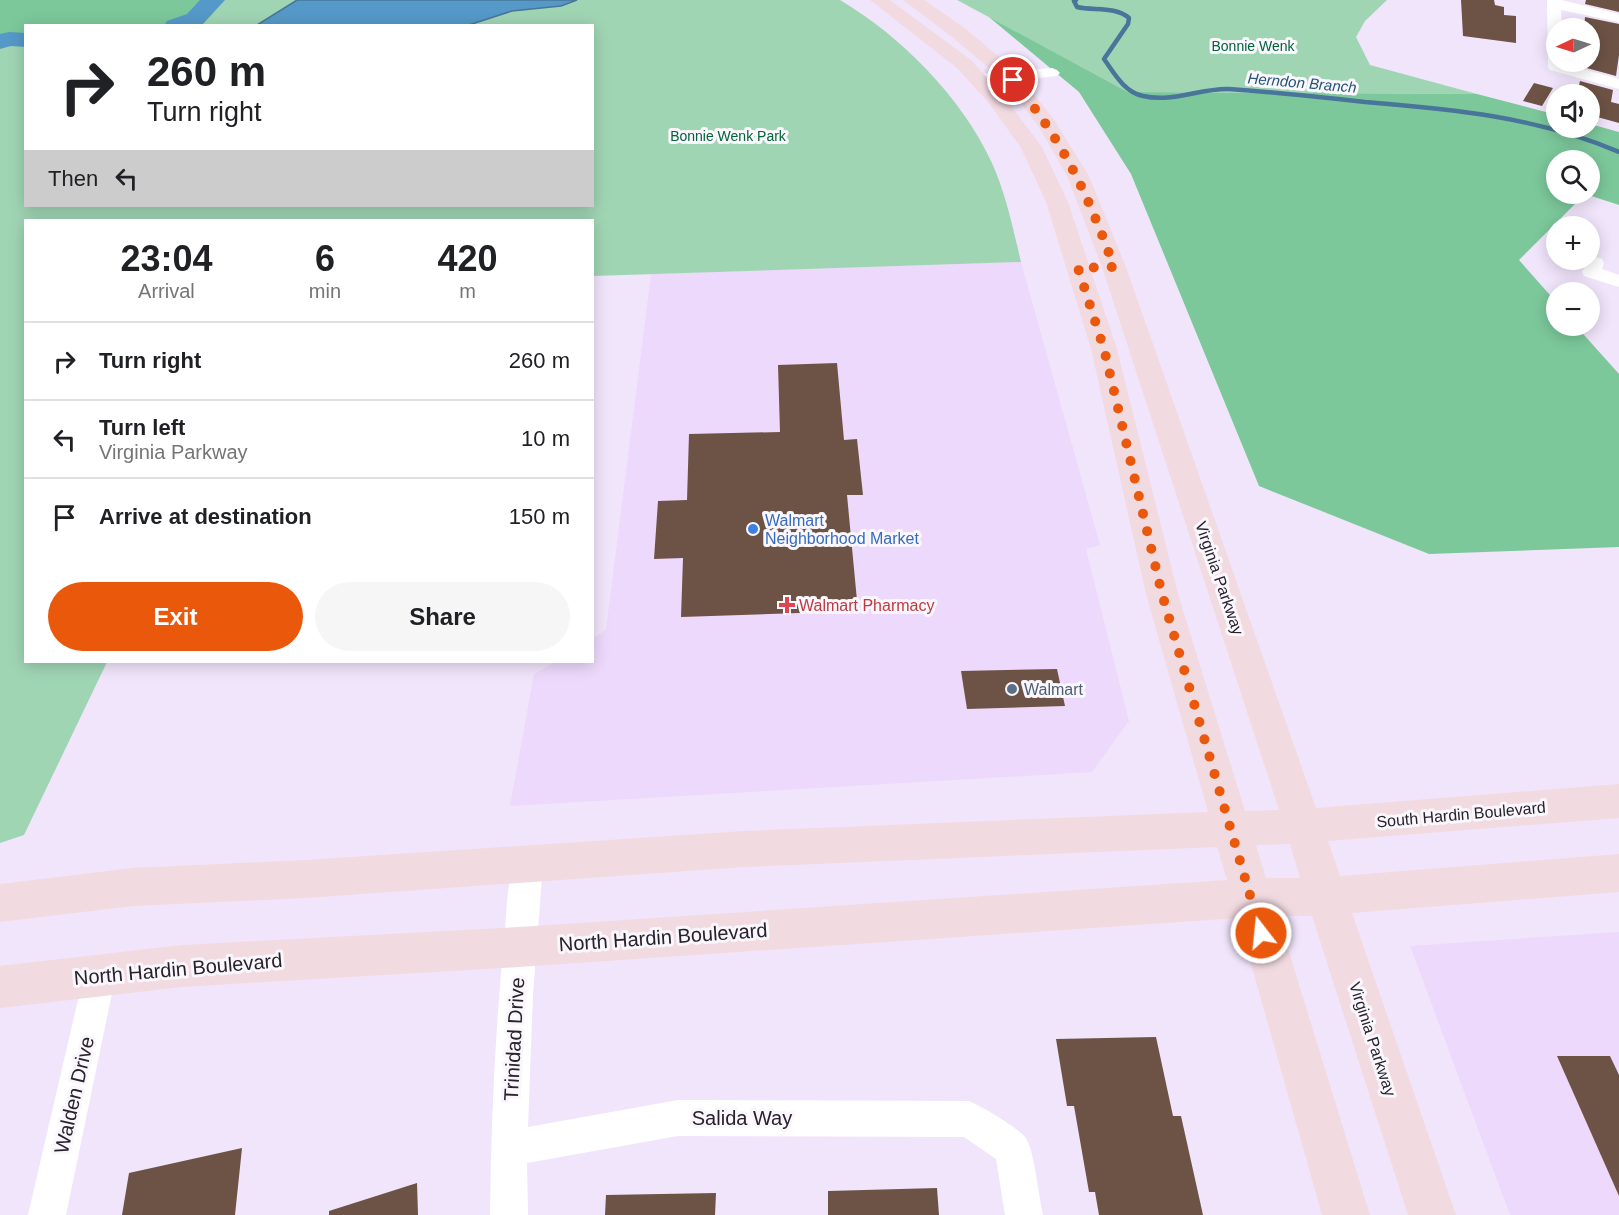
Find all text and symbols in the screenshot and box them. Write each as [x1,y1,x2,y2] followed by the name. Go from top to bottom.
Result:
[1546,18,1600,72] north arrow
[1546,18,1600,336] map controls
[1211,38,1296,54] park label: Bonnie Wenk
[48,48,126,126] icon: right
[147,48,266,95] text: 260 m
[987,54,1038,105] pin
[996,63,1029,96] icon: arrive
[1247,69,1357,96] water label: Herndon Branch
[1546,84,1600,138] button: sound
[147,97,262,127] text: Turn right
[670,128,787,144] park label: Bonnie Wenk Park
[1546,150,1600,204] button: search
[110,162,143,195] icon: left
[48,166,98,191] text: Then
[1546,216,1600,270] button: +
[120,238,212,279] text: 23:04
[315,238,335,279] text: 6
[437,238,498,279] text: 420
[138,280,195,302] text: Arrival
[309,280,341,302] text: min
[459,280,476,302] text: m
[1546,282,1600,336] button: −
[48,345,81,378] icon: right
[99,348,201,373] text: Turn right
[509,348,570,373] text: 260 m
[99,415,185,440] text: Turn left
[48,423,81,456] icon: left
[521,426,570,451] text: 10 m
[99,441,248,463] text: Virginia Parkway
[48,501,81,534] icon: arrive
[99,504,312,529] text: Arrive at destination
[509,504,570,529] text: 150 m
[765,512,919,547] place label: Walmart Neighborhood Market
[1192,519,1247,637] street label: Virginia Parkway
[746,522,760,536] marker: Walmart Neighborhood Market
[48,582,303,651] button: Exit
[315,582,570,651] button: Share
[799,597,934,614] place label: Walmart Pharmacy
[780,598,794,612] marker: Walmart Pharmacy
[1024,681,1084,698] place label: Walmart
[1005,682,1019,696] marker: Walmart
[1376,799,1546,830] street label: South Hardin Boulevard
[1229,901,1293,965] position arrow
[558,919,768,955] street label: North Hardin Boulevard
[73,949,283,989] street label: North Hardin Boulevard
[500,977,528,1101] street label: Trinidad Drive
[1346,980,1399,1098] street label: Virginia Parkway
[50,1034,98,1156] street label: Walden Drive
[692,1107,792,1129] street label: Salida Way

